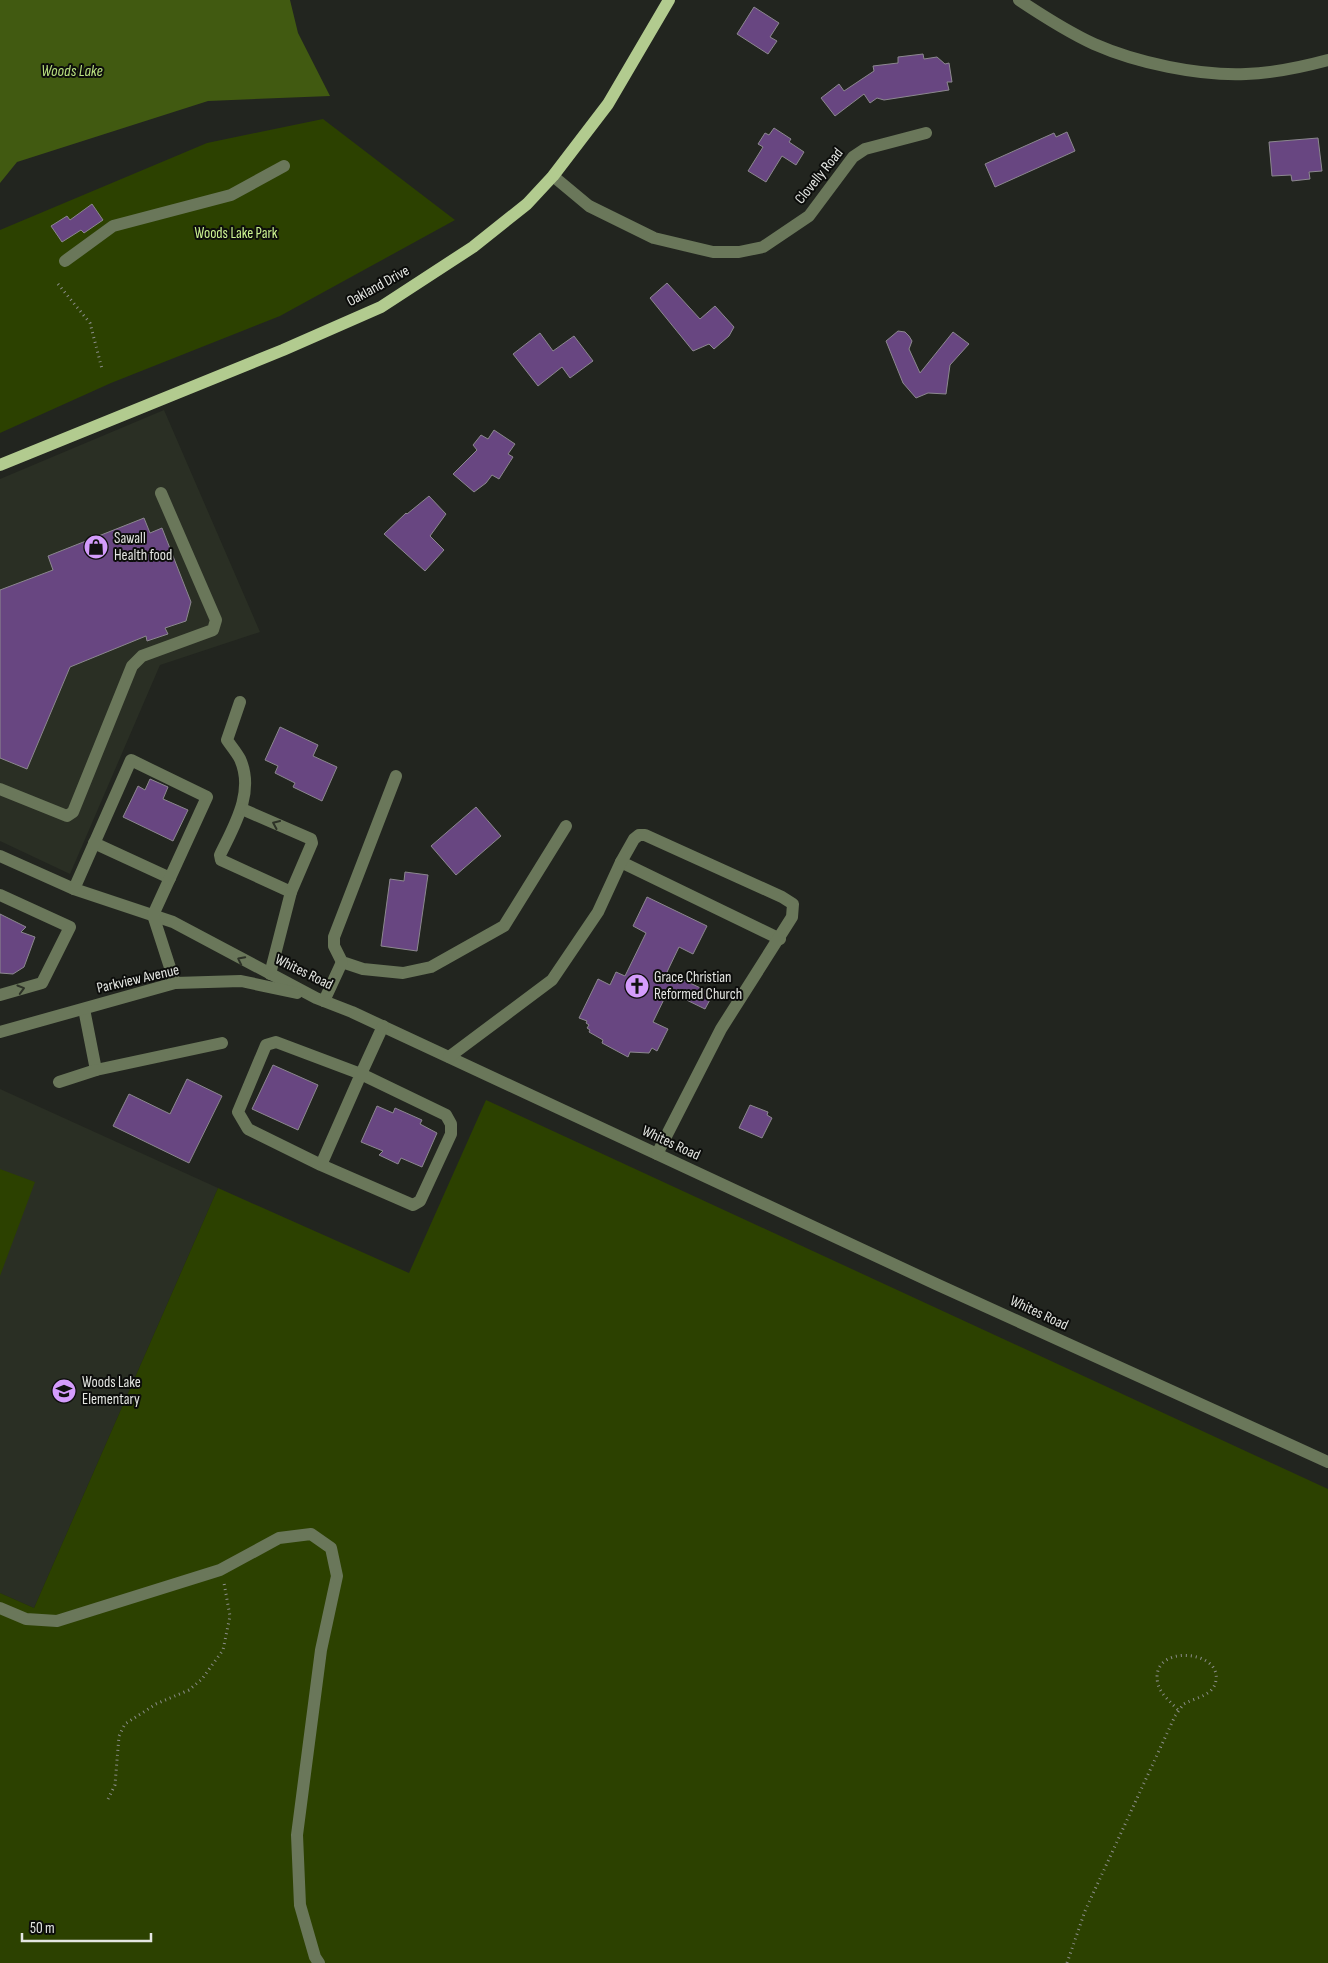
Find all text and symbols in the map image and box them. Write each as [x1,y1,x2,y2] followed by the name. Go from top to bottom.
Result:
[41,62,103,81] water label: Woods Lake
[791,144,847,208] street label: Clovelly Road
[194,224,278,243] park label: Woods Lake Park
[343,261,413,311] street label: Oakland Drive
[114,529,172,565] place label: Sawall Health food
[83,534,109,560] shop icon: Sawall Health food
[272,819,281,830] one-way arrow
[272,950,336,994] street label: Whites Road
[238,956,247,966] one-way arrow
[95,960,181,998] street label: Parkview Avenue
[654,968,742,1004] place label: Grace Christian Reformed Church
[624,973,650,999] church icon: Grace Christian Reformed Church
[17,984,26,995] one-way arrow
[639,1121,703,1165] street label: Whites Road
[1007,1291,1071,1335] street label: Whites Road
[82,1373,141,1409] place label: Woods Lake Elementary
[51,1378,77,1404] school or university icon: Woods Lake Elementary
[22,1910,151,1942] scale bar
[30,1919,55,1938] text: 50 m

